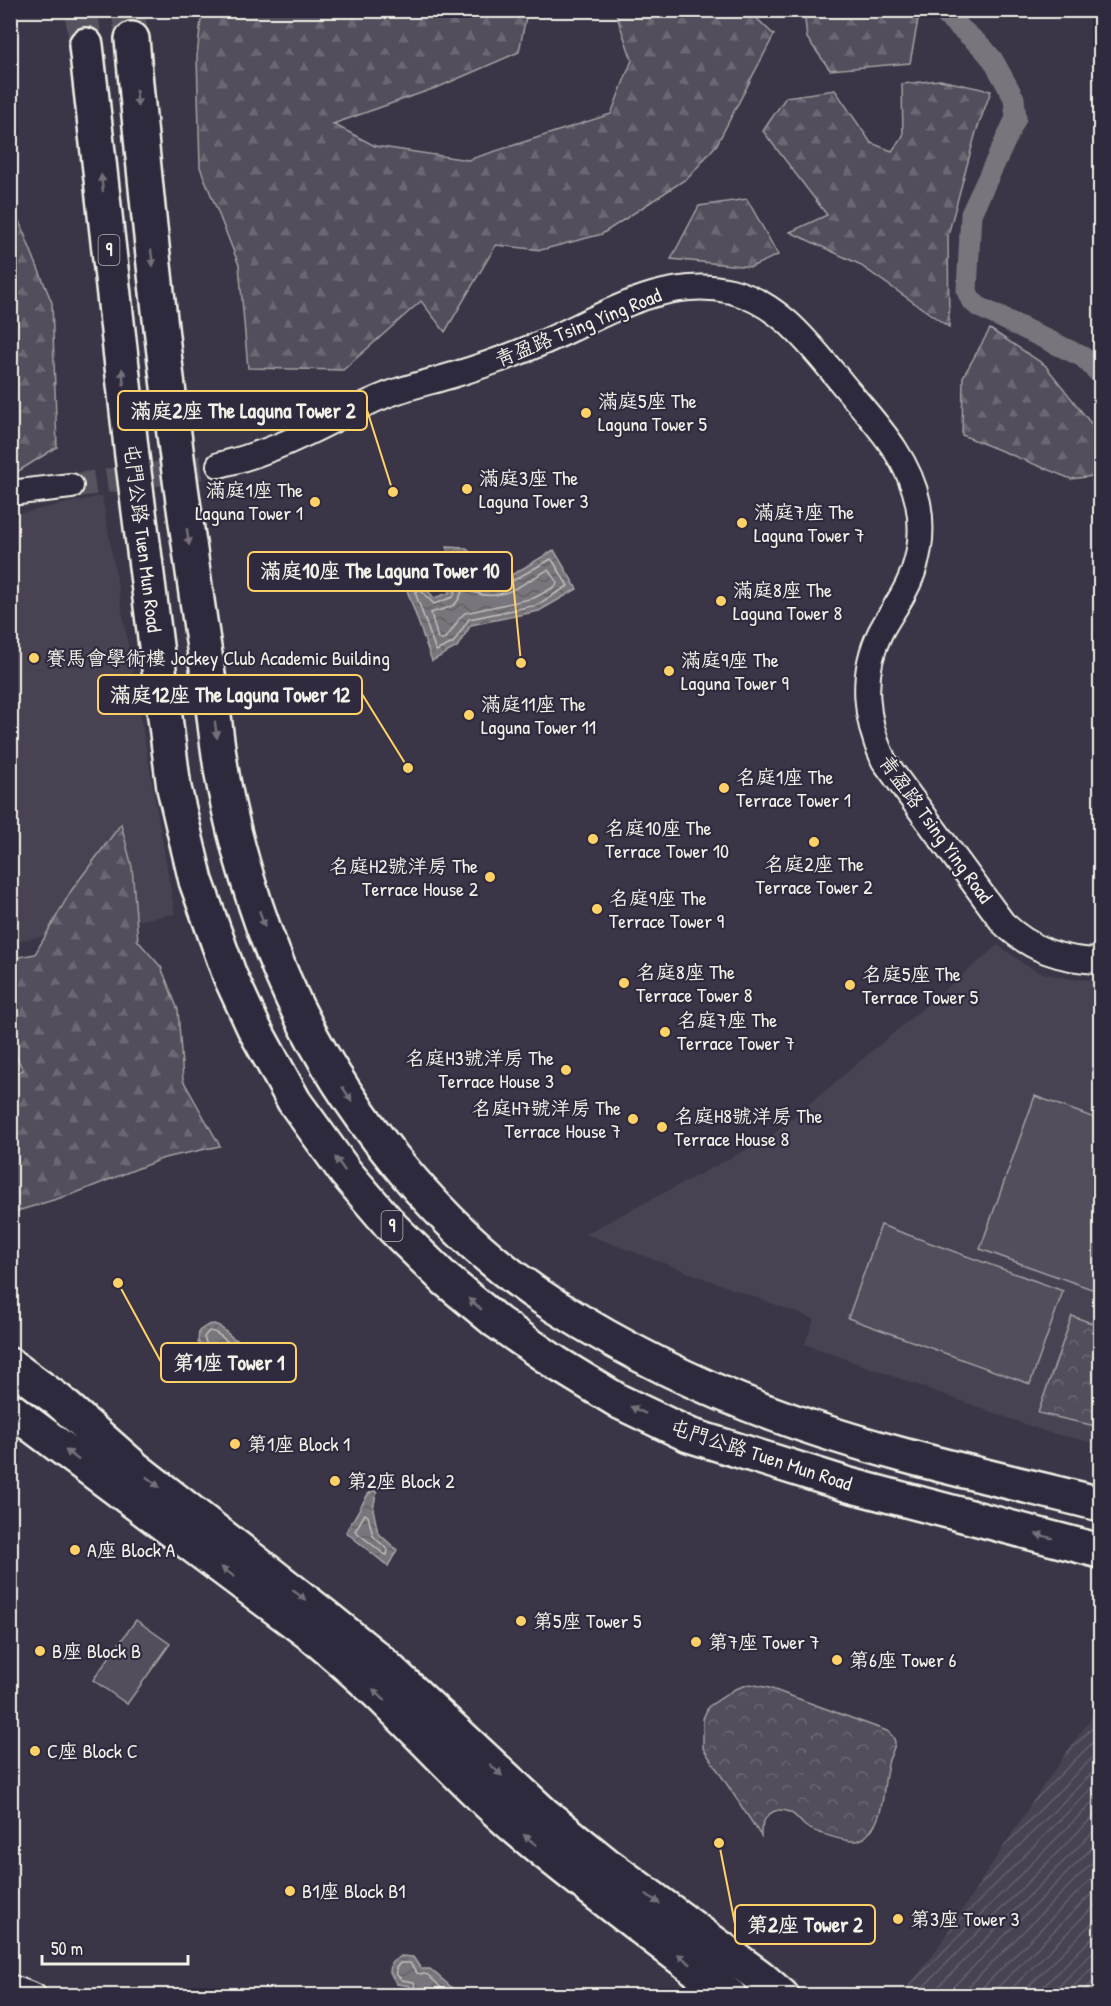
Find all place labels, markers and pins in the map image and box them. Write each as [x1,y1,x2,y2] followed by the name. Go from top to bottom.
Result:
[598,387,708,437] place label: 滿庭5座 The Laguna Tower 5
[118,391,367,430] callout: 滿庭2座 The Laguna Tower 2
[579,406,593,420] marker: 滿庭5座 The Laguna Tower 5
[479,464,589,514] place label: 滿庭3座 The Laguna Tower 3
[195,476,303,526] place label: 滿庭1座 The Laguna Tower 1
[460,482,474,496] marker: 滿庭3座 The Laguna Tower 3
[308,495,322,509] marker: 滿庭1座 The Laguna Tower 1
[754,498,865,548] place label: 滿庭7座 The Laguna Tower 7
[735,516,749,530] marker: 滿庭7座 The Laguna Tower 7
[248,552,512,591] callout: 滿庭10座 The Laguna Tower 10
[733,576,842,626] place label: 滿庭8座 The Laguna Tower 8
[714,594,728,608] marker: 滿庭8座 The Laguna Tower 8
[46,644,390,671] place label: 賽馬會學術樓 Jockey Club Academic Building
[681,646,789,696] place label: 滿庭9座 The Laguna Tower 9
[27,651,41,665] marker: 賽馬會學術樓 Jockey Club Academic Building
[662,664,676,678] marker: 滿庭9座 The Laguna Tower 9
[98,675,362,714] callout: 滿庭12座 The Laguna Tower 12
[481,690,596,740] place label: 滿庭11座 The Laguna Tower 11
[462,708,476,722] marker: 滿庭11座 The Laguna Tower 11
[736,763,851,813] place label: 名庭1座 The Terrace Tower 1
[717,781,731,795] marker: 名庭1座 The Terrace Tower 1
[605,814,729,864] place label: 名庭10座 The Terrace Tower 10
[586,832,600,846] marker: 名庭10座 The Terrace Tower 10
[807,835,821,849] marker: 名庭2座 The Terrace Tower 2
[755,850,873,900] place label: 名庭2座 The Terrace Tower 2
[329,852,479,902] place label: 名庭H2號洋房 The Terrace House 2
[483,870,497,884] marker: 名庭H2號洋房 The Terrace House 2
[609,884,724,934] place label: 名庭9座 The Terrace Tower 9
[590,902,604,916] marker: 名庭9座 The Terrace Tower 9
[636,958,752,1008] place label: 名庭8座 The Terrace Tower 8
[862,960,979,1010] place label: 名庭5座 The Terrace Tower 5
[617,976,631,990] marker: 名庭8座 The Terrace Tower 8
[843,978,857,992] marker: 名庭5座 The Terrace Tower 5
[677,1006,795,1056] place label: 名庭7座 The Terrace Tower 7
[658,1025,672,1039] marker: 名庭7座 The Terrace Tower 7
[405,1044,554,1094] place label: 名庭H3號洋房 The Terrace House 3
[559,1063,573,1077] marker: 名庭H3號洋房 The Terrace House 3
[471,1094,621,1144] place label: 名庭H7號洋房 The Terrace House 7
[674,1102,822,1152] place label: 名庭H8號洋房 The Terrace House 8
[626,1112,640,1126] marker: 名庭H7號洋房 The Terrace House 7
[655,1120,669,1134] marker: 名庭H8號洋房 The Terrace House 8
[161,1343,296,1382] callout: 第1座 Tower 1
[247,1430,350,1457] place label: 第1座 Block 1
[228,1437,242,1451] marker: 第1座 Block 1
[347,1467,455,1494] place label: 第2座 Block 2
[328,1474,342,1488] marker: 第2座 Block 2
[87,1536,176,1563] place label: A座 Block A
[68,1543,82,1557] marker: A座 Block A
[533,1607,642,1634] place label: 第5座 Tower 5
[514,1614,528,1628] marker: 第5座 Tower 5
[708,1628,819,1655] place label: 第7座 Tower 7
[689,1635,703,1649] marker: 第7座 Tower 7
[52,1637,141,1664] place label: B座 Block B
[33,1644,47,1658] marker: B座 Block B
[849,1646,957,1673] place label: 第6座 Tower 6
[830,1653,844,1667] marker: 第6座 Tower 6
[47,1737,138,1764] place label: C座 Block C
[28,1744,42,1758] marker: C座 Block C
[302,1877,406,1904] place label: B1座 Block B1
[283,1884,297,1898] marker: B1座 Block B1
[735,1905,875,1944] callout: 第2座 Tower 2
[910,1905,1019,1932] place label: 第3座 Tower 3
[891,1912,905,1926] marker: 第3座 Tower 3

